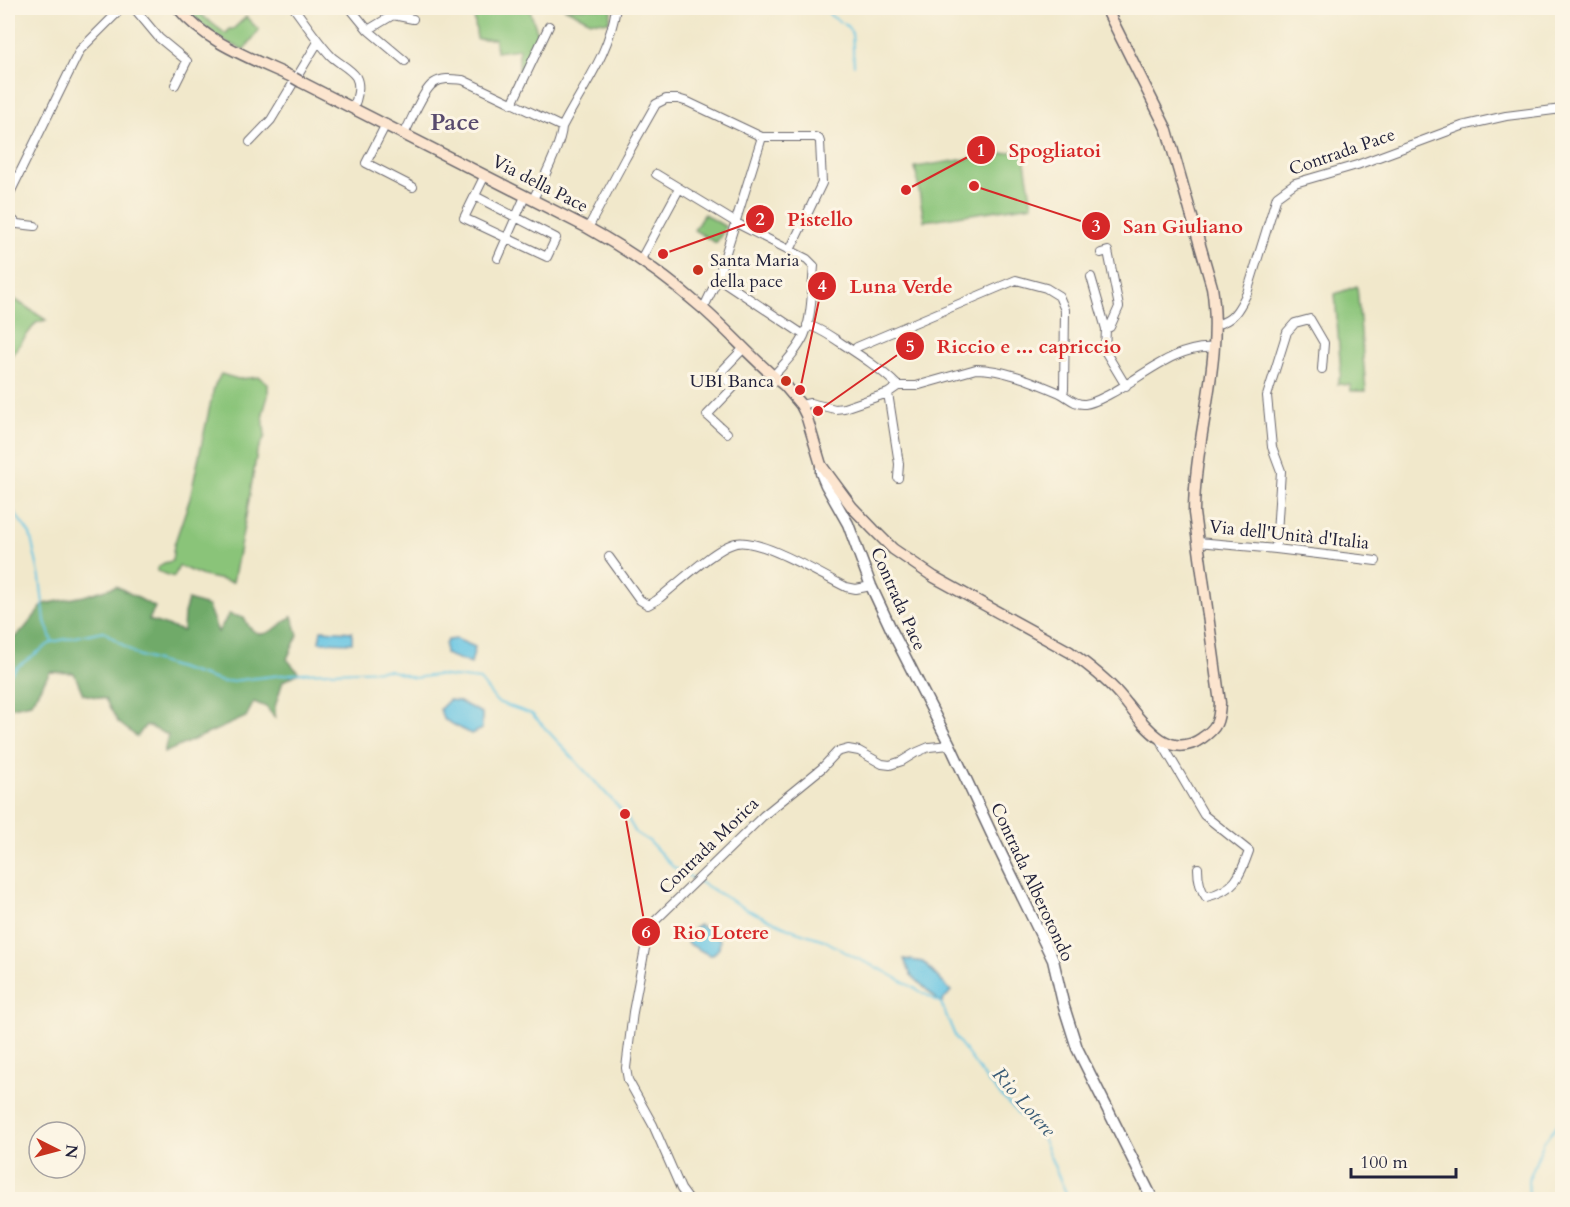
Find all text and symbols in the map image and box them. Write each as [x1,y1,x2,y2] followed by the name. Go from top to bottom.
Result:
[430,106,480,139] district label: Pace
[1286,122,1398,182] street label: Contrada Pace
[966,131,1113,169] callout: Spogliatoi
[1009,137,1101,164] text: Spogliatoi
[976,138,986,163] text: 1
[487,149,593,219] street label: Via della Pace
[745,200,865,238] callout: Pistello
[787,206,853,233] text: Pistello
[755,207,765,232] text: 2
[1081,207,1255,245] callout: San Giuliano
[1123,213,1243,240] text: San Giuliano
[1091,214,1101,239] text: 3
[710,248,800,294] place label: Santa Maria della pace
[691,263,705,277] marker: Santa Maria della pace
[807,267,964,305] callout: Luna Verde
[849,273,953,300] text: Luna Verde
[817,274,827,299] text: 4
[895,327,1133,365] callout: Riccio e ... capriccio
[937,333,1121,360] text: Riccio e ... capriccio
[905,334,915,359] text: 5
[690,369,774,394] place label: UBI Banca
[779,374,793,388] marker: UBI Banca
[1208,514,1371,556] street label: Via dell'Unità d'Italia
[864,543,932,655] street label: Contrada Pace
[653,792,765,900] street label: Contrada Morica
[984,799,1080,966] street label: Contrada Alberotondo
[631,913,781,951] callout: Rio Lotere
[673,919,769,946] text: Rio Lotere
[641,920,651,945] text: 6
[986,1061,1062,1143] water label: Rio Lotere
[27,1120,87,1180] north arrow
[1351,1141,1456,1179] scale bar
[59,1143,83,1160] text: N
[1360,1150,1408,1175] text: 100 m

